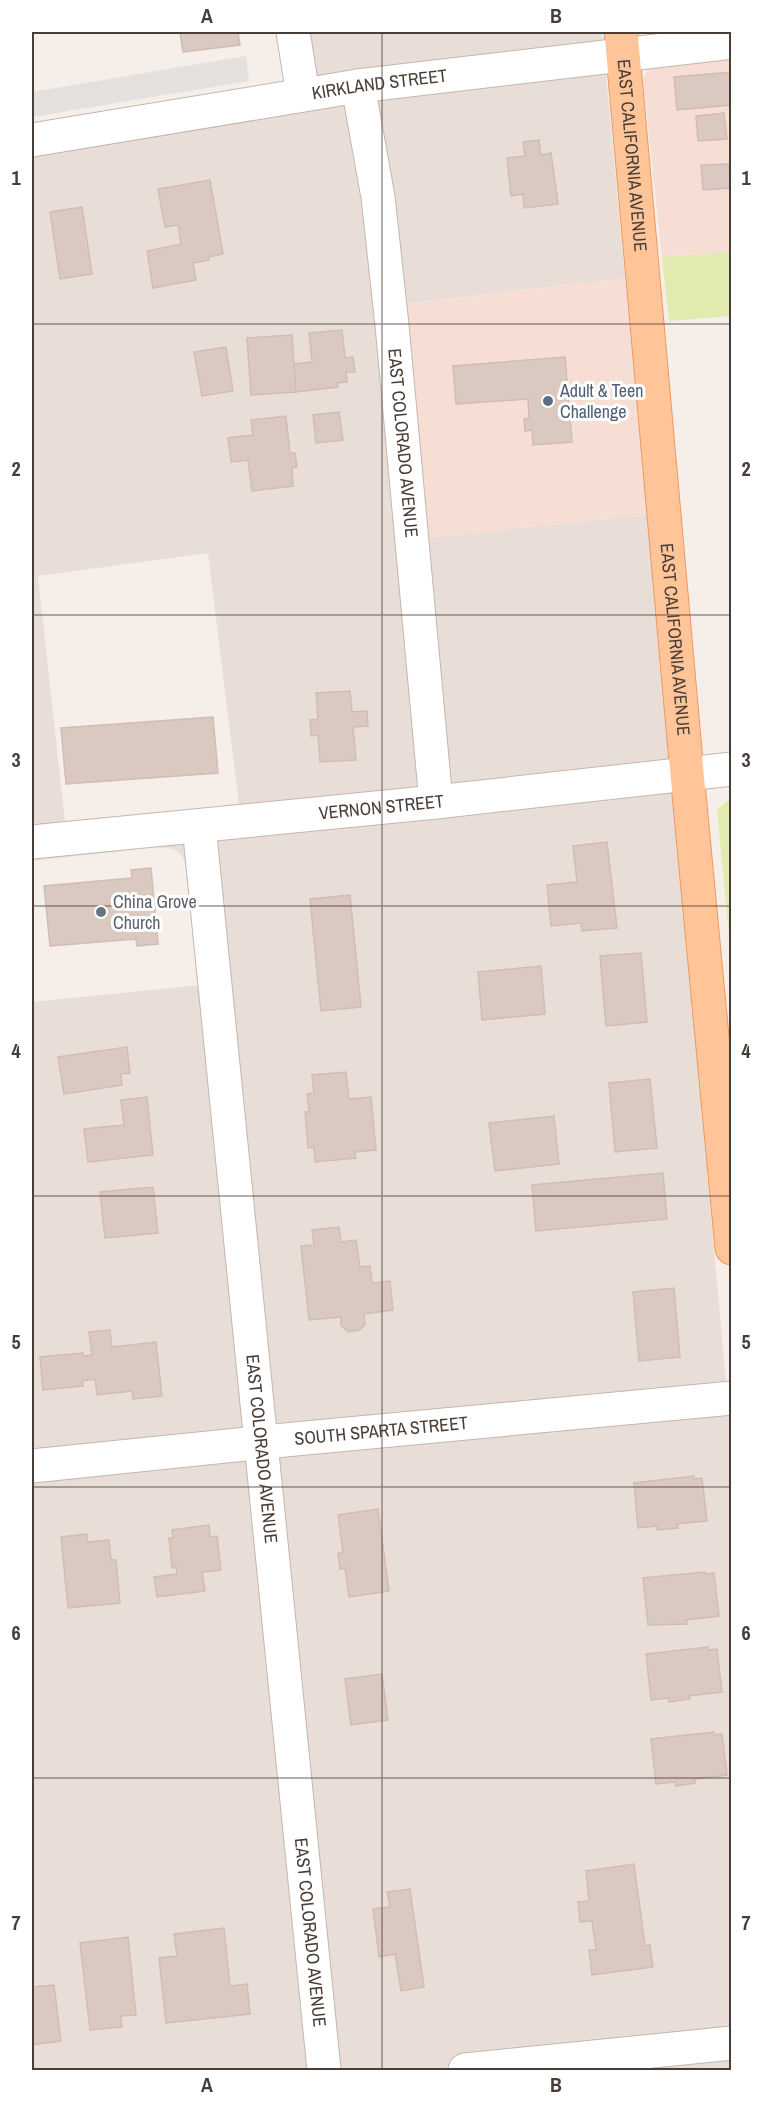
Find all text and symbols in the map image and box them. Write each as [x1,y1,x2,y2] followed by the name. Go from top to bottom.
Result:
[201,2,213,29] text: A
[550,2,562,29] text: B
[611,58,654,253] street label: EAST CALIFORNIA AVENUE
[310,63,448,105] street label: KIRKLAND STREET
[11,164,21,191] text: 1
[741,164,751,191] text: 1
[382,347,425,539] street label: EAST COLORADO AVENUE
[559,378,643,424] place label: Adult & Teen Challenge
[541,394,555,408] marker: Adult & Teen Challenge
[11,455,21,482] text: 2
[741,455,751,482] text: 2
[655,542,697,737] street label: EAST CALIFORNIA AVENUE
[11,746,21,773] text: 3
[741,746,751,773] text: 3
[318,788,445,826] street label: VERNON STREET
[113,889,197,935] place label: China Grove Church
[94,905,108,919] marker: China Grove Church
[11,1037,21,1064] text: 4
[741,1037,751,1064] text: 4
[11,1328,21,1355] text: 5
[741,1328,751,1355] text: 5
[240,1353,284,1545] street label: EAST COLORADO AVENUE
[293,1410,469,1451] street label: SOUTH SPARTA STREET
[11,1619,21,1646] text: 6
[741,1619,751,1646] text: 6
[289,1837,333,2028] street label: EAST COLORADO AVENUE
[11,1909,21,1936] text: 7
[741,1909,751,1936] text: 7
[201,2071,213,2098] text: A
[550,2071,562,2098] text: B

